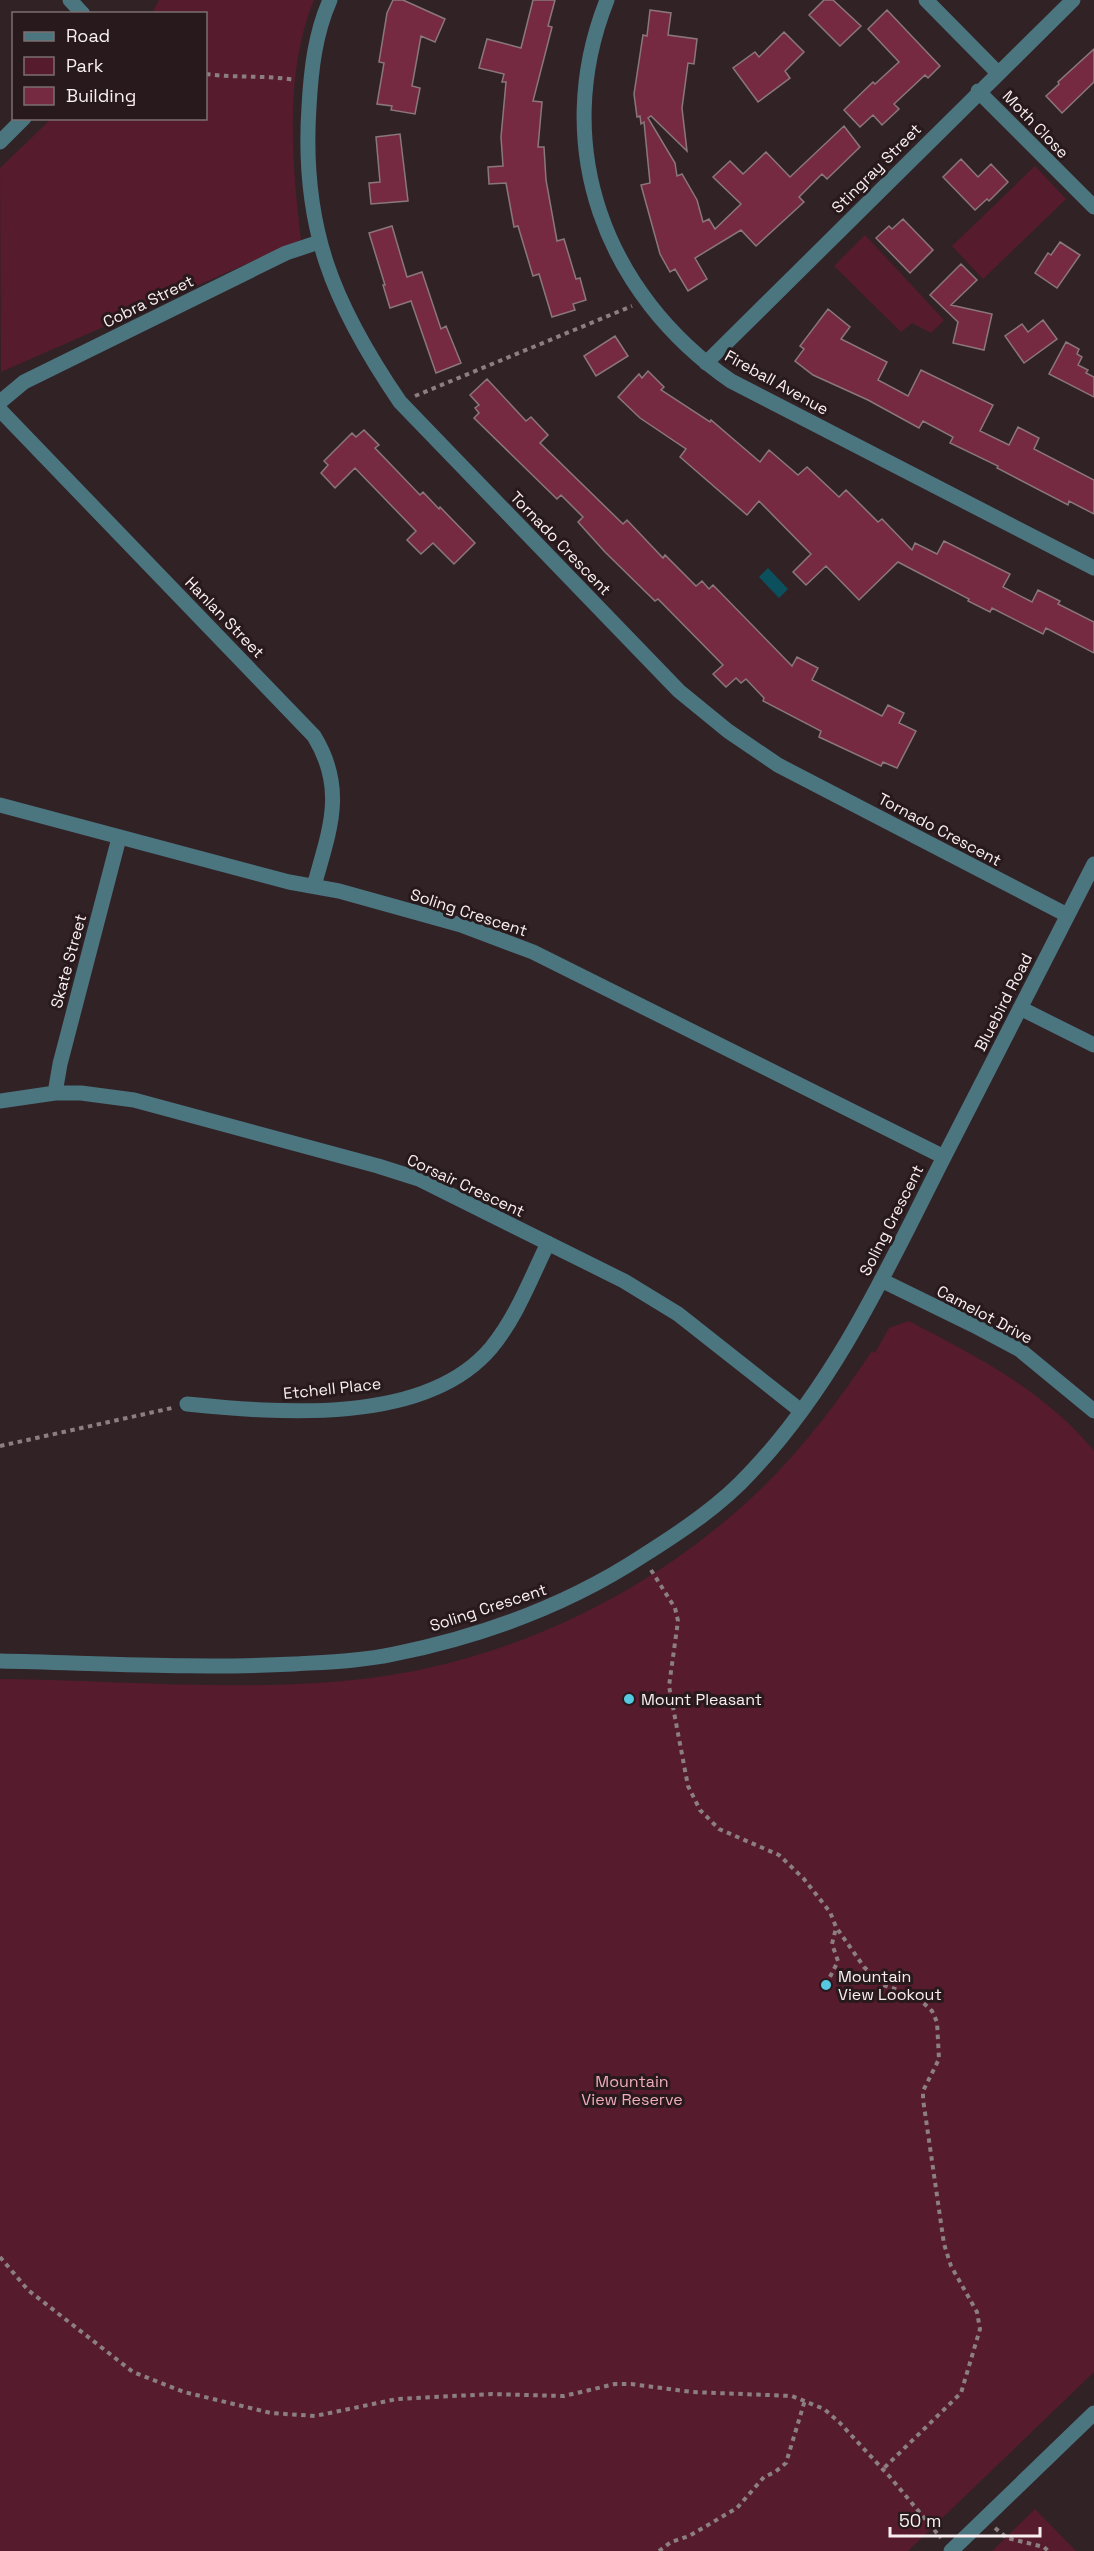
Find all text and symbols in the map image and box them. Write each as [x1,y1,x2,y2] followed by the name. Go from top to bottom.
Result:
[12,12,207,120] legend
[66,24,110,47] text: Road
[66,54,104,77] text: Park
[66,84,136,107] text: Building
[998,86,1073,163] street label: Moth Close
[827,119,926,218] street label: Stingray Street
[99,270,197,332] street label: Cobra Street
[721,345,832,420] street label: Fireball Avenue
[506,487,616,600] street label: Tornado Crescent
[180,572,269,663] street label: Hanlan Street
[874,788,1005,871] street label: Tornado Crescent
[408,884,530,941] street label: Soling Crescent
[46,912,91,1010] street label: Skate Street
[970,950,1037,1055] street label: Bluebird Road
[404,1149,528,1222] street label: Corsair Crescent
[854,1161,928,1279] street label: Soling Crescent
[933,1280,1036,1349] street label: Camelot Drive
[282,1373,382,1404] street label: Etchell Place
[427,1579,549,1636] street label: Soling Crescent
[641,1689,762,1710] place label: Mount Pleasant
[622,1692,636,1706] marker: Mount Pleasant
[838,1966,942,2005] place label: Mountain View Lookout
[819,1978,833,1992] marker: Mountain View Lookout
[581,2071,683,2110] park label: Mountain View Reserve
[890,2500,1040,2538] scale bar
[899,2509,941,2532] text: 50 m

